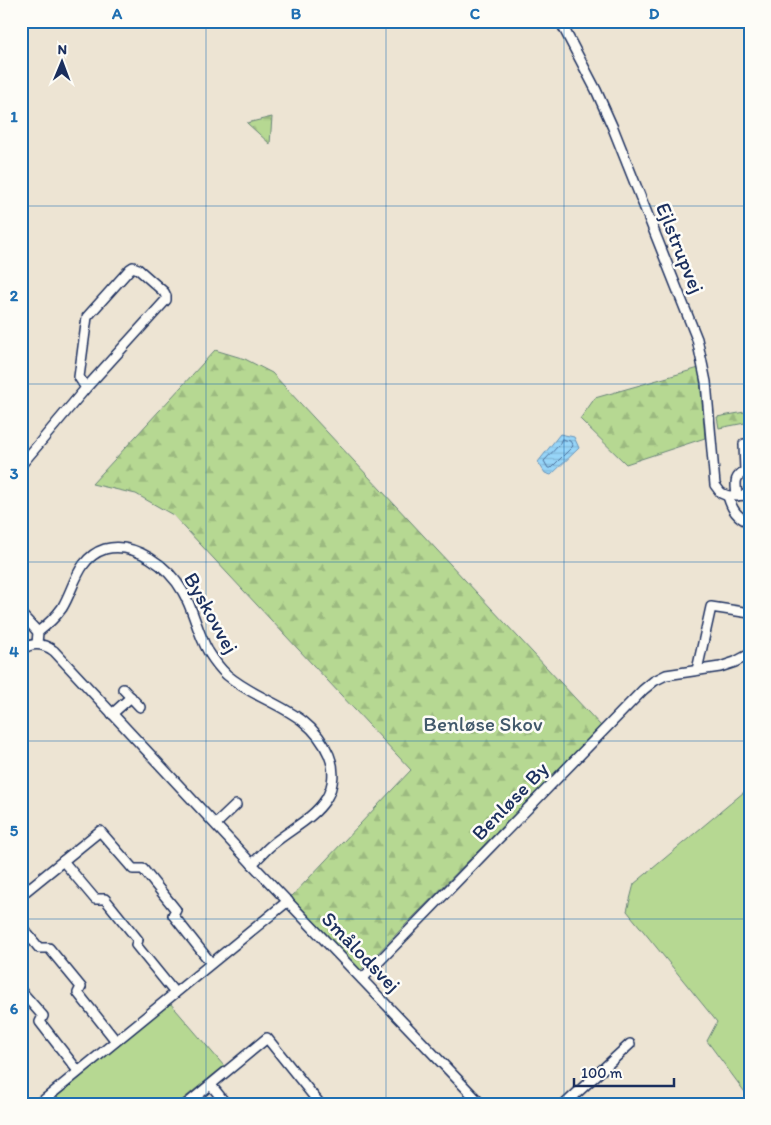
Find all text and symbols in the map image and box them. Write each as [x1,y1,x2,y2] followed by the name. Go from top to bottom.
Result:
[111,4,123,23] text: A
[291,4,302,23] text: B
[470,4,481,23] text: C
[649,4,660,23] text: D
[38,38,88,88] north arrow
[57,41,67,58] text: N
[10,107,18,126] text: 1
[651,199,710,297] street label: Ejlstrupvej
[10,286,19,305] text: 2
[10,464,19,483] text: 3
[179,568,244,658] street label: Byskovvej
[9,642,19,661] text: 4
[423,711,543,736] park label: Benløse Skov
[466,756,553,845] street label: Benløse By
[10,821,19,840] text: 5
[317,906,406,997] street label: Smålodsvej
[10,999,19,1018] text: 6
[574,1055,674,1087] scale bar
[581,1064,623,1082] text: 100 m

